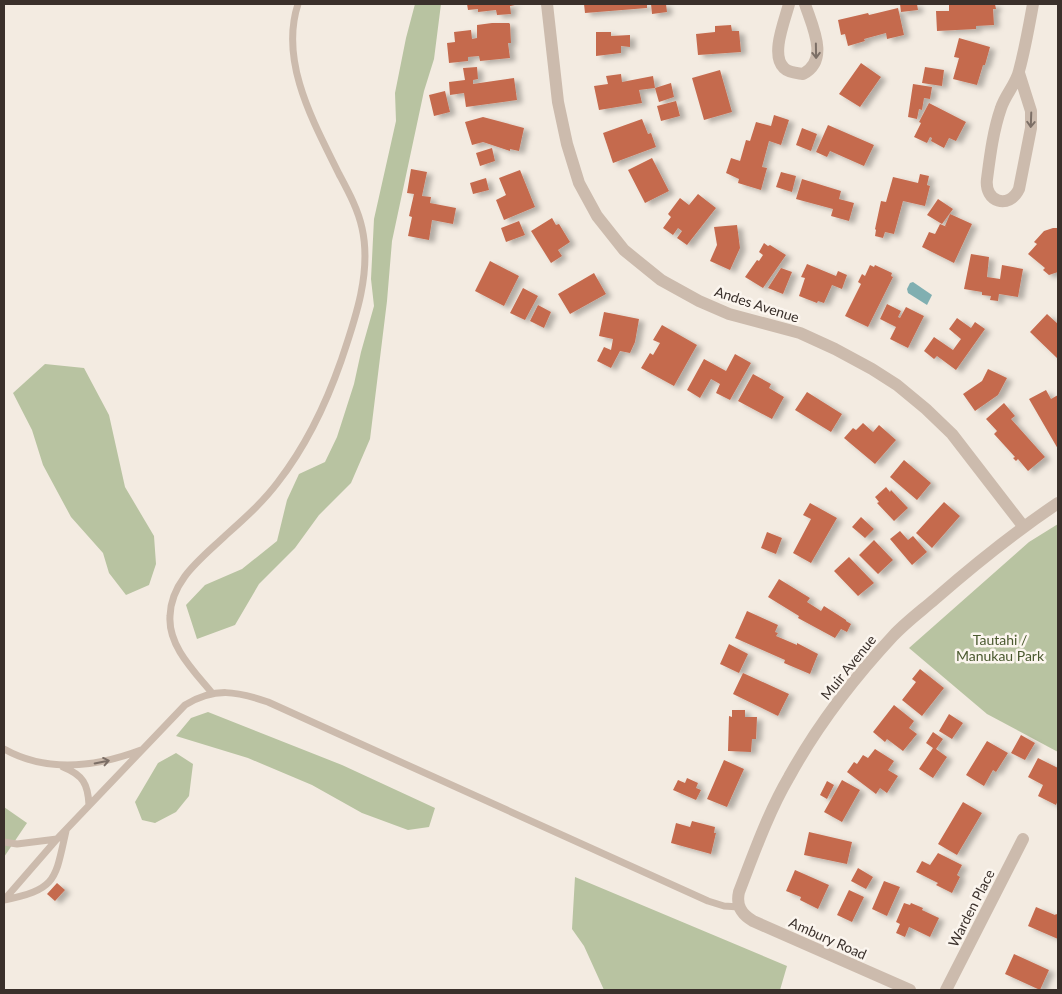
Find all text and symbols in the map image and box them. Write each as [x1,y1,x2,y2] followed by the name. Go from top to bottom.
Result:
[811,42,821,58] one-way arrow
[1026,111,1035,127] one-way arrow
[713,282,801,326] street label: Andes Avenue
[817,631,879,703] street label: Muir Avenue
[956,631,1045,664] park label: Tautahi / Manukau Park
[93,756,109,766] one-way arrow
[944,866,998,950] street label: Warden Place
[787,913,869,963] street label: Ambury Road

